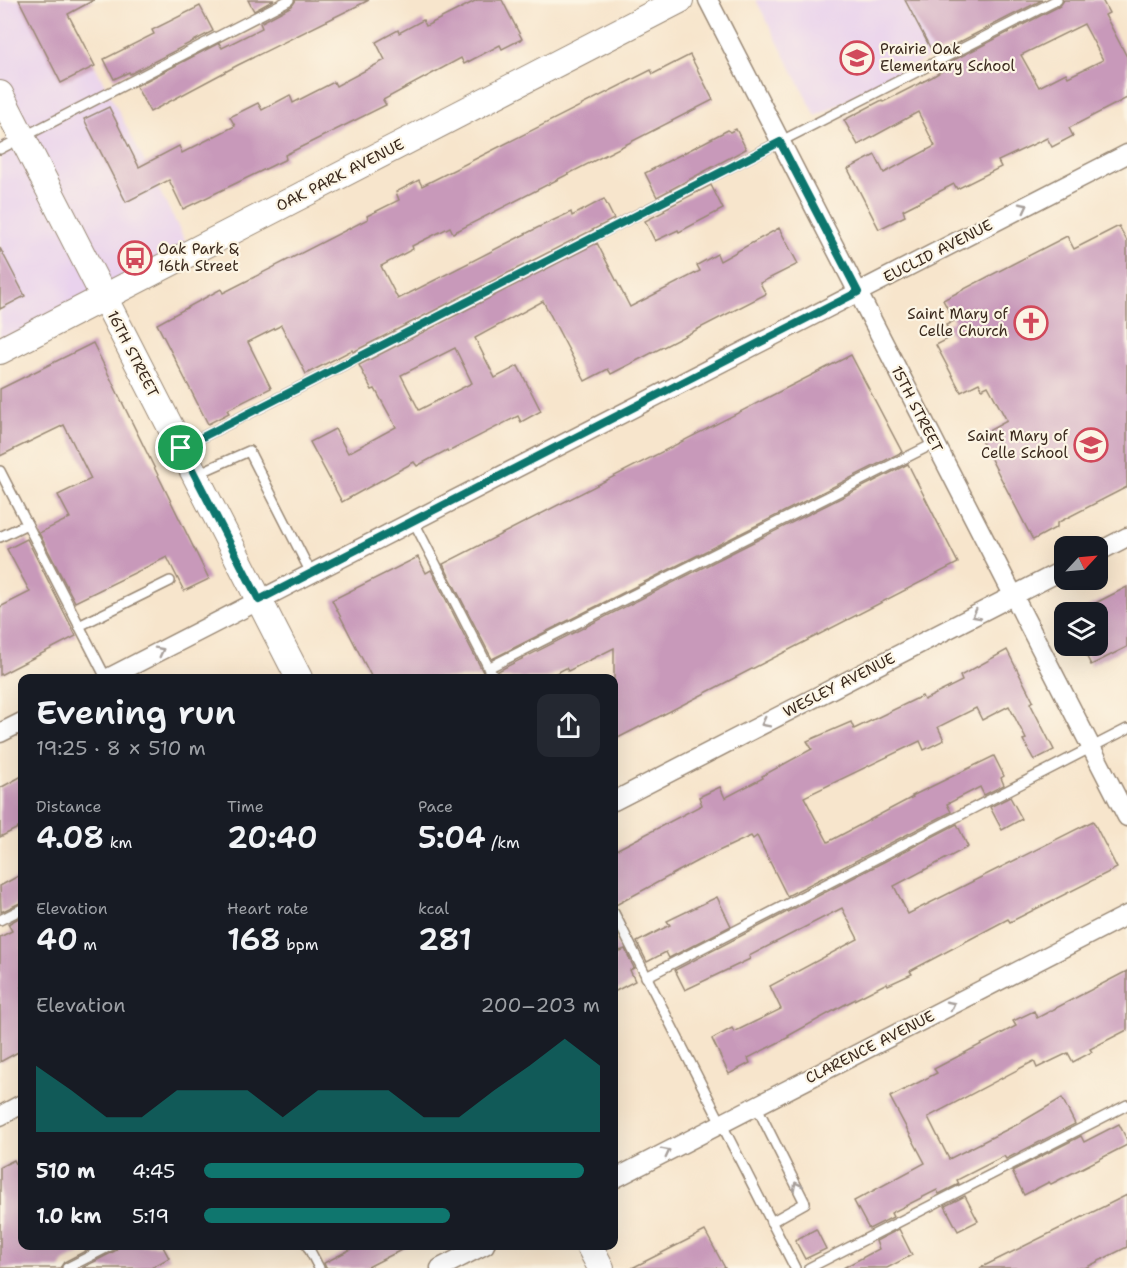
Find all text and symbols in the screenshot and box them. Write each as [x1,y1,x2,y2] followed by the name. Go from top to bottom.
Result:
[880,39,1016,76] place label: Prairie Oak Elementary School
[839,40,875,76] school or university icon: Prairie Oak Elementary School
[273,134,407,216] street label: OAK PARK AVENUE
[1018,203,1029,214] one-way arrow
[880,215,996,287] street label: EUCLID AVENUE
[158,239,239,276] place label: Oak Park & 16th Street
[117,240,153,276] bus stop icon: Oak Park & 16th Street
[907,304,1009,341] place label: Saint Mary of Celle Church
[1013,305,1049,341] church icon: Saint Mary of Celle Church
[103,307,163,401] street label: 16TH STREET
[887,362,947,456] street label: 15TH STREET
[155,422,206,473] pin
[967,426,1069,463] place label: Saint Mary of Celle School
[1073,427,1109,463] school or university icon: Saint Mary of Celle School
[164,431,197,464] icon: arrive
[1054,536,1108,590] north arrow
[1054,536,1108,656] map controls
[1054,602,1108,656] button: layers
[971,608,982,619] one-way arrow
[153,647,164,658] one-way arrow
[780,648,898,722] street label: WESLEY AVENUE
[36,690,236,735] text: Evening run
[537,694,600,757] button: share
[760,716,771,727] one-way arrow
[36,735,206,761] text: 19:25 · 8 × 510 m
[36,796,102,817] text: Distance
[227,796,264,817] text: Time
[418,796,453,817] text: Pace
[36,817,104,858] text: 4.08
[227,817,318,858] text: 20:40
[418,817,486,858] text: 5:04
[104,832,132,853] text: km
[486,832,520,853] text: /km
[36,898,108,919] text: Elevation
[227,898,309,919] text: Heart rate
[418,898,449,919] text: kcal
[36,919,78,960] text: 40
[227,919,281,960] text: 168
[418,919,472,960] text: 281
[78,934,97,955] text: m
[281,934,319,955] text: bpm
[36,992,126,1018] text: Elevation
[480,992,600,1018] text: 200–203 m
[945,1001,955,1012] one-way arrow
[802,1006,938,1088] street label: CLARENCE AVENUE
[659,1148,670,1159] one-way arrow
[36,1158,95,1184] text: 510 m
[132,1158,175,1184] text: 4:45
[793,1181,804,1192] one-way arrow
[36,1203,101,1229] text: 1.0 km
[132,1203,169,1229] text: 5:19

